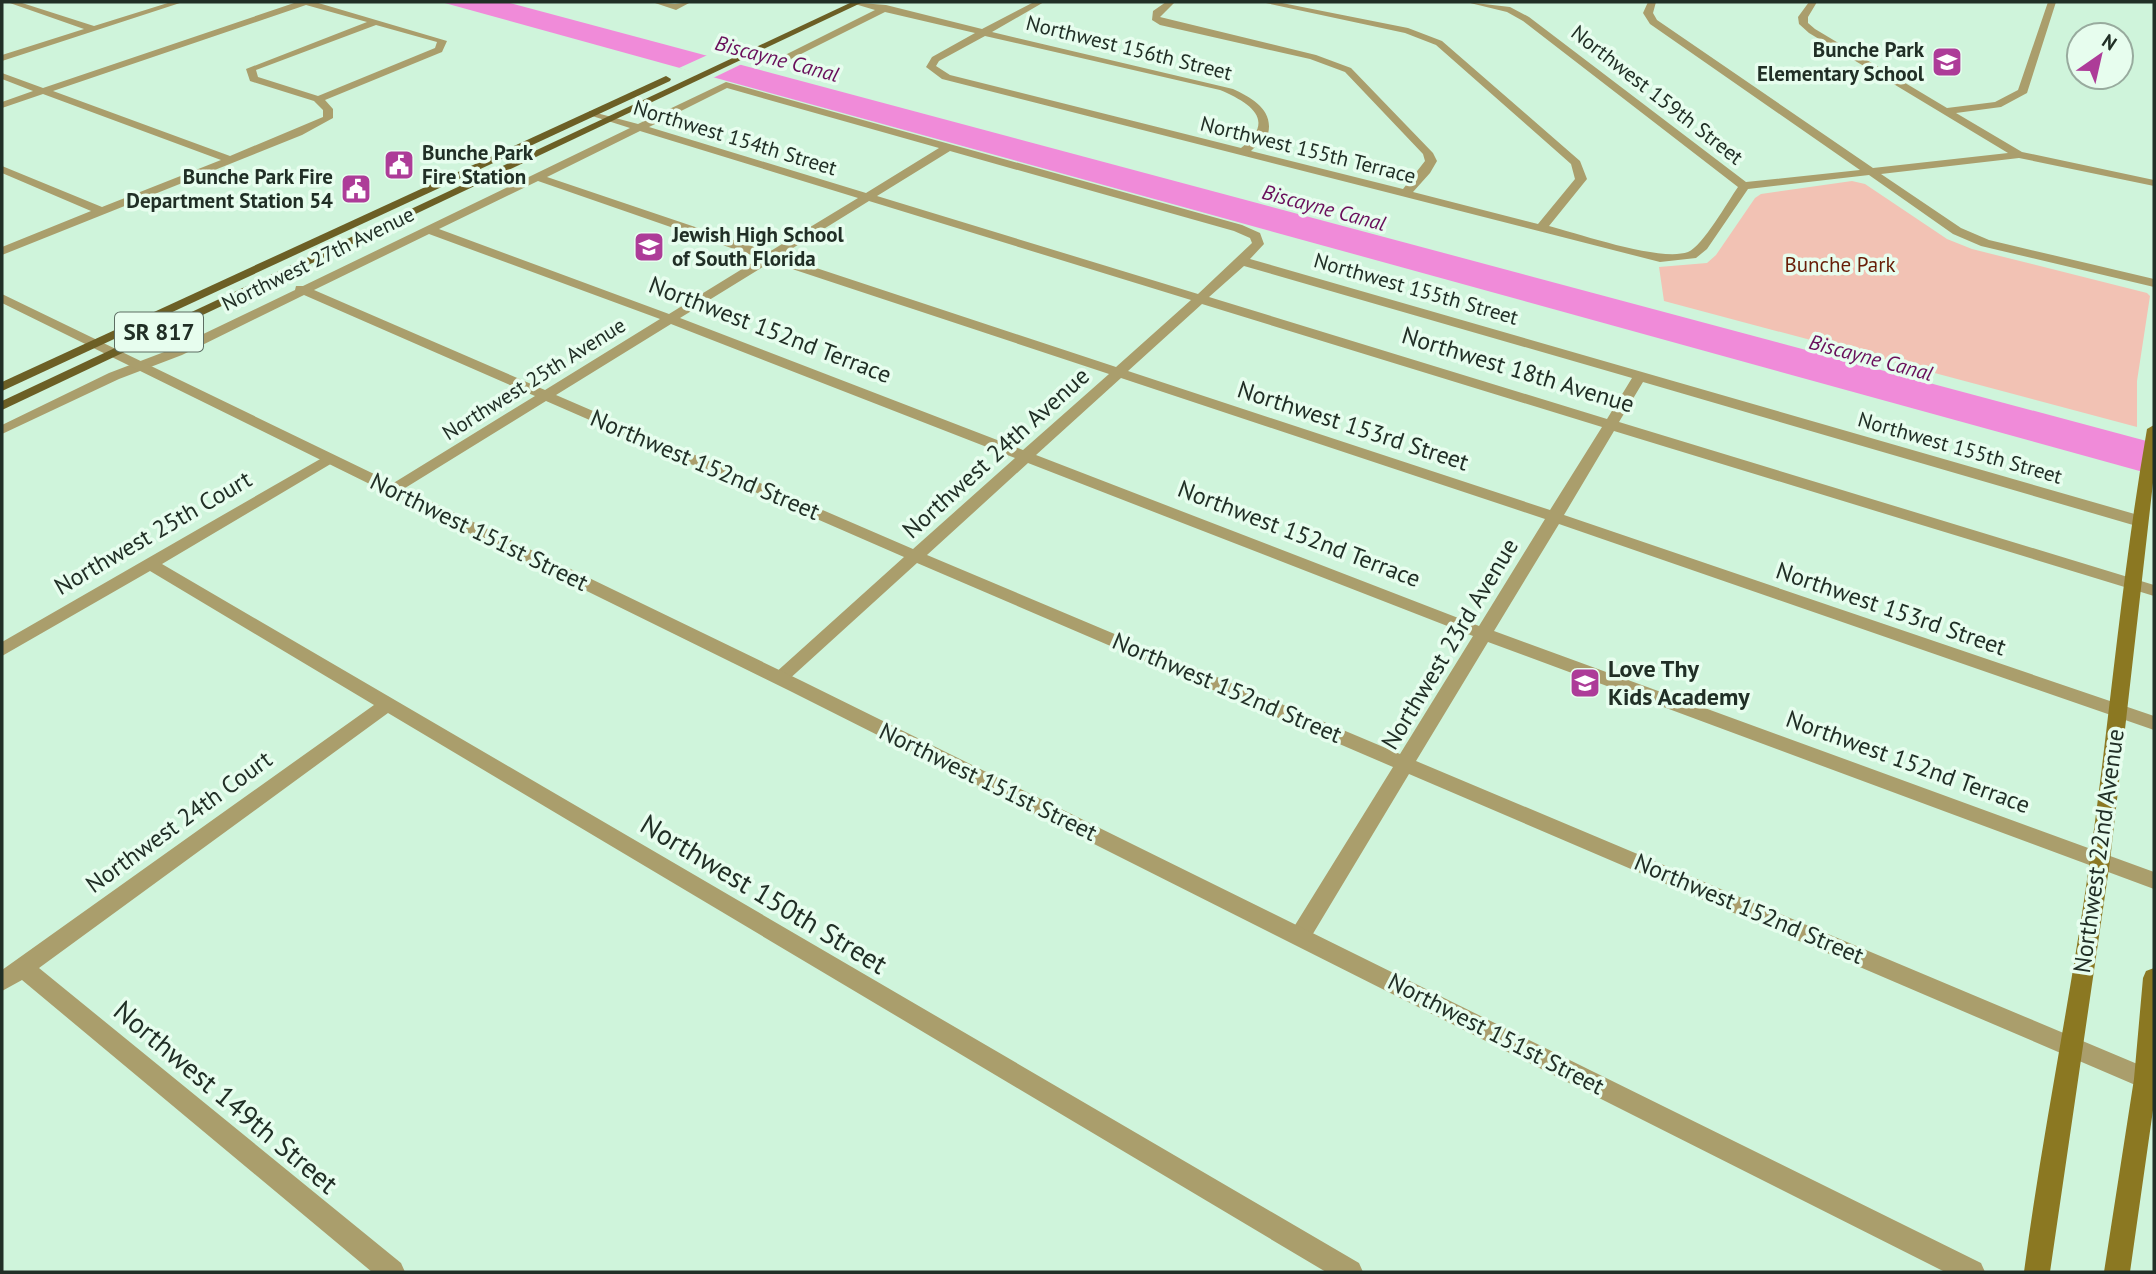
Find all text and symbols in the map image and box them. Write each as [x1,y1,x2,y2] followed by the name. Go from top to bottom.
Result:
[1023,9,1235,86] street label: Northwest 156th Street
[1566,19,1749,170] street label: Northwest 159th Street
[2065,21,2135,91] north arrow
[2098,28,2121,55] text: N
[712,29,842,88] water label: Biscayne Canal
[1757,36,1925,87] place label: Bunche Park Elementary School
[1930,45,1964,79] school or university icon: Bunche Park Elementary School
[630,94,840,181] street label: Northwest 154th Street
[1198,110,1419,189] street label: Northwest 155th Terrace
[422,139,534,190] place label: Bunche Park Fire Station
[382,148,416,182] public building icon: Bunche Park Fire Station
[126,163,333,214] place label: Bunche Park Fire Department Station 54
[339,172,373,206] public building icon: Bunche Park Fire Department Station 54
[1259,178,1389,237] water label: Biscayne Canal
[217,200,418,317] street label: Northwest 27th Avenue
[671,221,845,272] place label: Jewish High School of South Florida
[632,230,666,264] school or university icon: Jewish High School of South Florida
[1311,246,1521,331] street label: Northwest 155th Street
[1785,251,1895,278] park label: Bunche Park
[644,269,896,390] street label: Northwest 152nd Terrace
[437,311,630,446] street label: Northwest 25th Avenue
[115,312,203,352] road number: SR 817
[1398,319,1638,420] street label: Northwest 18th Avenue
[1806,328,1936,387] water label: Biscayne Canal
[896,360,1096,545] street label: Northwest 24th Avenue
[1234,373,1473,478] street label: Northwest 153rd Street
[586,402,825,527] street label: Northwest 152nd Street
[1855,405,2065,490] street label: Northwest 155th Street
[48,463,257,602] street label: Northwest 25th Court
[365,465,593,598] street label: Northwest 151st Street
[1173,473,1425,594] street label: Northwest 152nd Terrace
[1374,532,1525,755] street label: Northwest 23rd Avenue
[1772,555,2010,662] street label: Northwest 153rd Street
[1108,625,1347,750] street label: Northwest 152nd Street
[1608,653,1750,712] place label: Love Thy Kids Academy
[1568,666,1602,700] school or university icon: Love Thy Kids Academy
[1782,703,2034,820] street label: Northwest 152nd Terrace
[874,715,1102,848] street label: Northwest 151st Street
[2066,727,2131,975] street label: Northwest 22nd Avenue
[79,744,278,900] street label: Northwest 24th Court
[634,805,895,982] street label: Northwest 150th Street
[1630,846,1869,971] street label: Northwest 152nd Street
[1383,966,1610,1102] street label: Northwest 151st Street
[106,992,347,1202] street label: Northwest 149th Street

